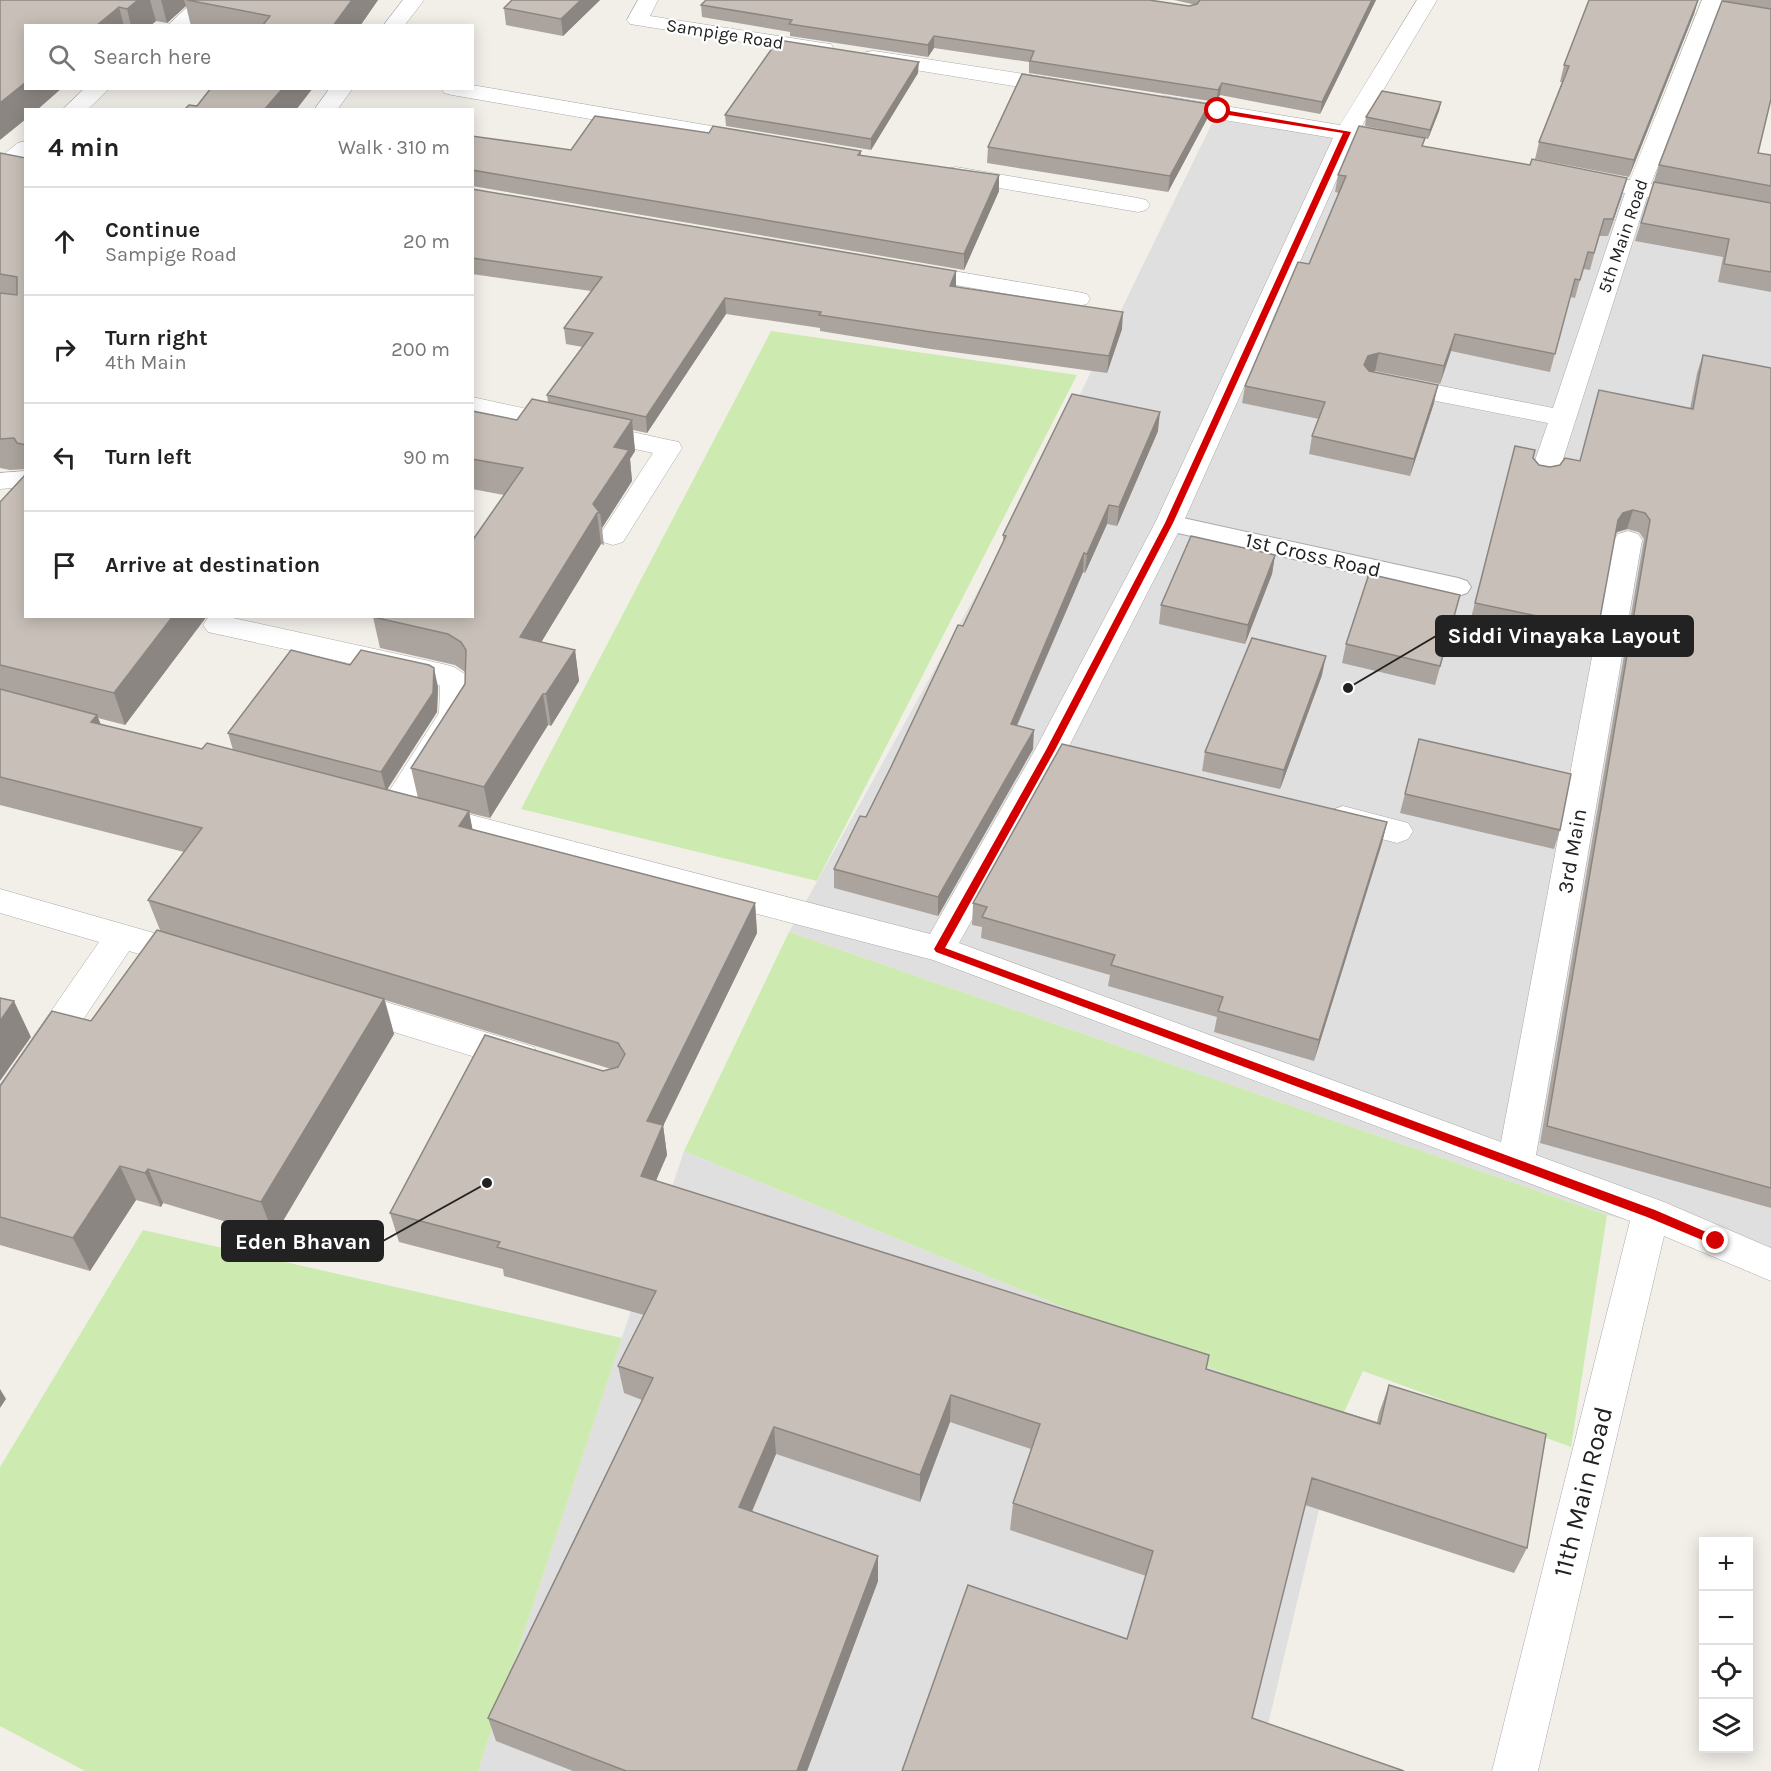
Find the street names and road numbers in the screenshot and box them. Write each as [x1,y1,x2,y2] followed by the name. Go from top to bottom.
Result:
[665,14,785,54] street label: Sampige Road
[1593,176,1653,296] street label: 5th Main Road
[1243,528,1383,582] street label: 1st Cross Road
[1553,807,1591,895] street label: 3rd Main
[1547,1404,1619,1580] street label: 11th Main Road

